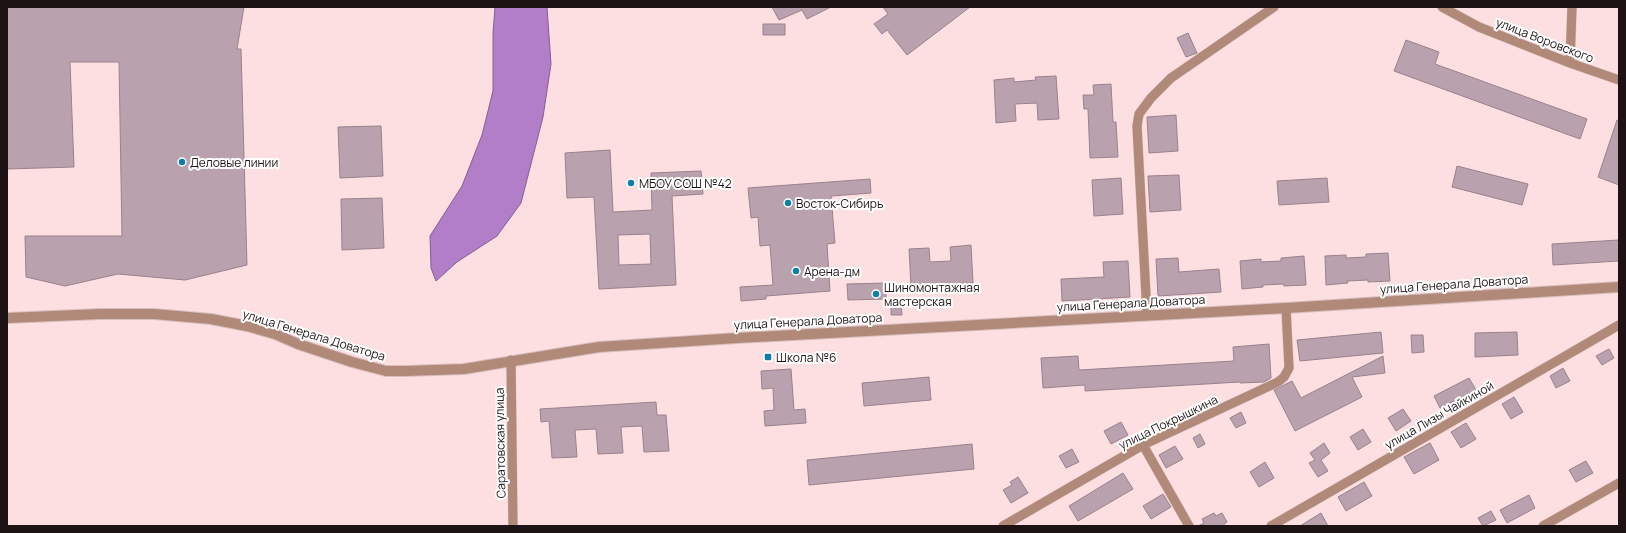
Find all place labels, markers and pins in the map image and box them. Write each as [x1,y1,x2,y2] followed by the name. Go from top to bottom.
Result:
[190,154,278,171] place label: Деловые линии
[177,157,187,167] marker: Деловые линии
[639,175,732,192] place label: МБОУ СОШ №42
[626,178,636,188] marker: МБОУ СОШ №42
[796,195,883,212] place label: Восток-Сибирь
[783,198,793,208] marker: Восток-Сибирь
[804,263,860,280] place label: Арена-дм
[791,266,801,276] marker: Арена-дм
[884,279,980,310] place label: Шиномонтажная мастерская
[871,289,881,299] marker: Шиномонтажная мастерская
[776,349,837,366] place label: Школа №6
[763,352,773,362] marker: Школа №6

